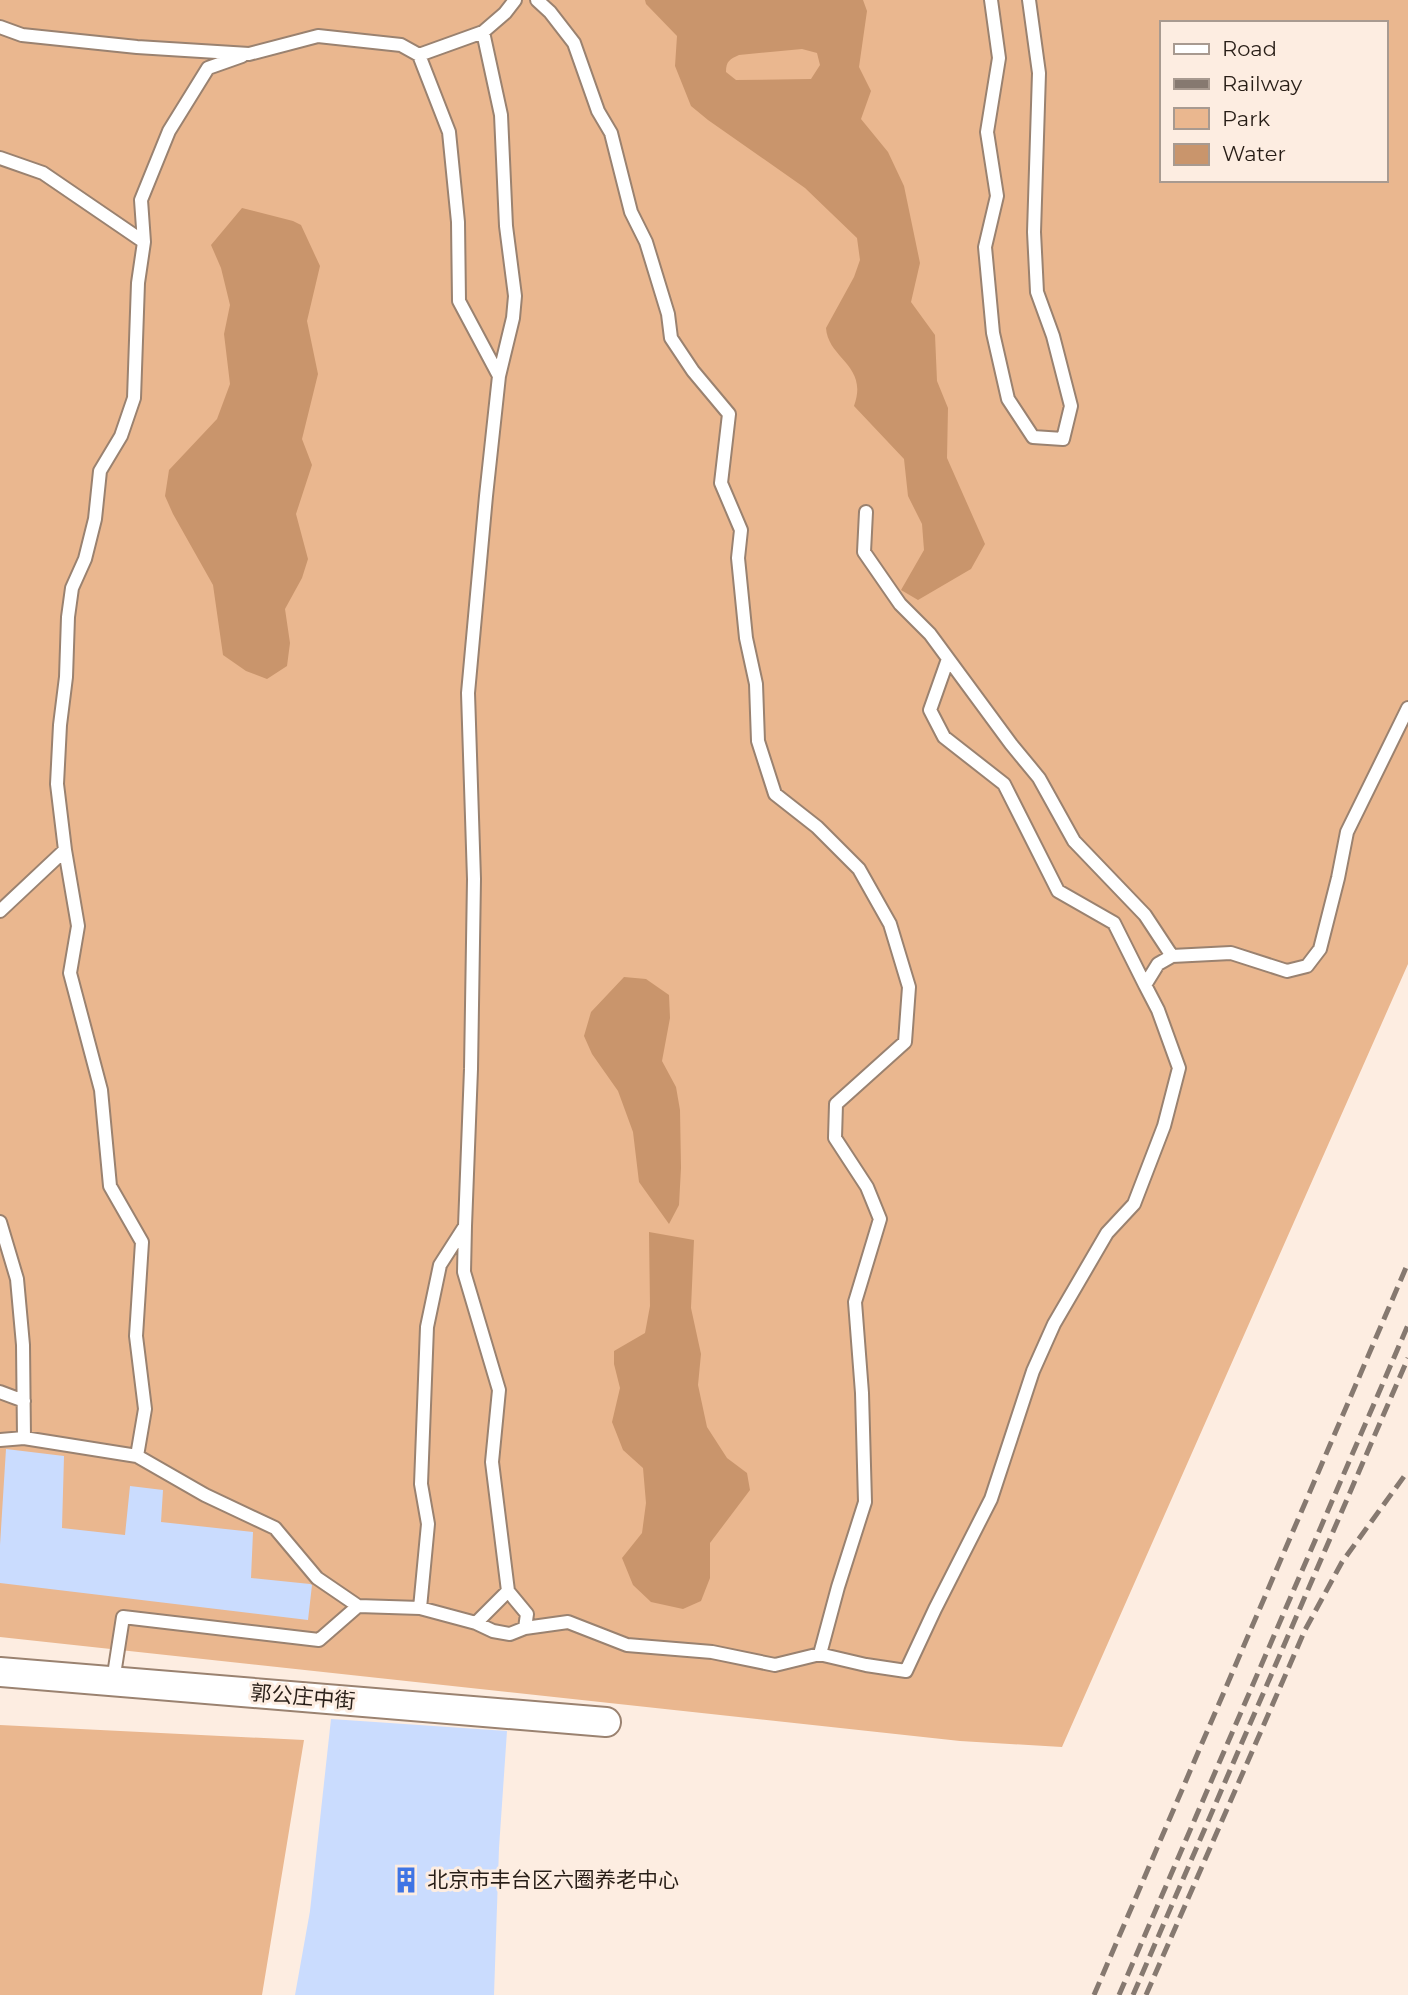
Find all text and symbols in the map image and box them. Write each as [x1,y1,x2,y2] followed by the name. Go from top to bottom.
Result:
[1160,21,1387,182] legend
[1222,36,1277,61] text: Road
[1222,71,1303,96] text: Railway
[1222,106,1270,131] text: Park
[1222,141,1286,166] text: Water
[250,1679,356,1714] street label: 郭公庄中街
[391,1865,421,1895] building icon: 北京市丰台区六圈养老中心
[427,1867,679,1892] place label: 北京市丰台区六圈养老中心

